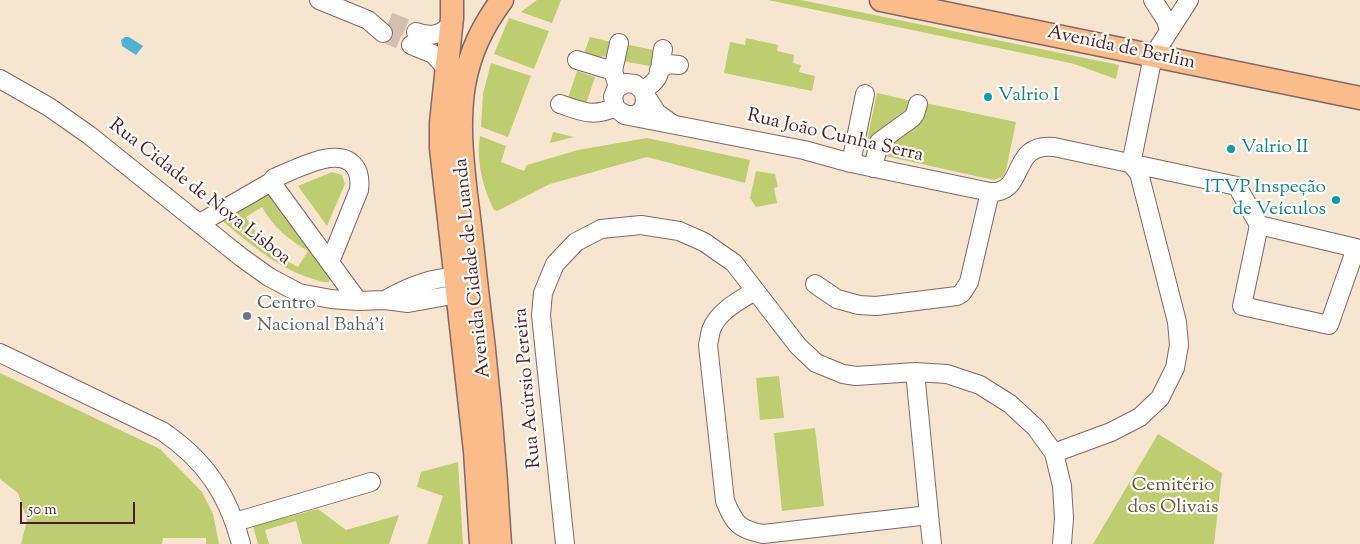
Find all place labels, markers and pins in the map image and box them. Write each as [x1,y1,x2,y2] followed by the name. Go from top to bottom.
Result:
[998,86,1059,108] place label: Valrio I
[982,91,994,103] marker: Valrio I
[1241,138,1308,160] place label: Valrio II
[1225,143,1237,155] marker: Valrio II
[1205,178,1326,222] place label: ITVP Inspeção de Veículos
[1330,194,1342,206] marker: ITVP Inspeção de Veículos
[257,294,384,338] place label: Centro Nacional Bahá'í
[241,310,253,322] marker: Centro Nacional Bahá'í

